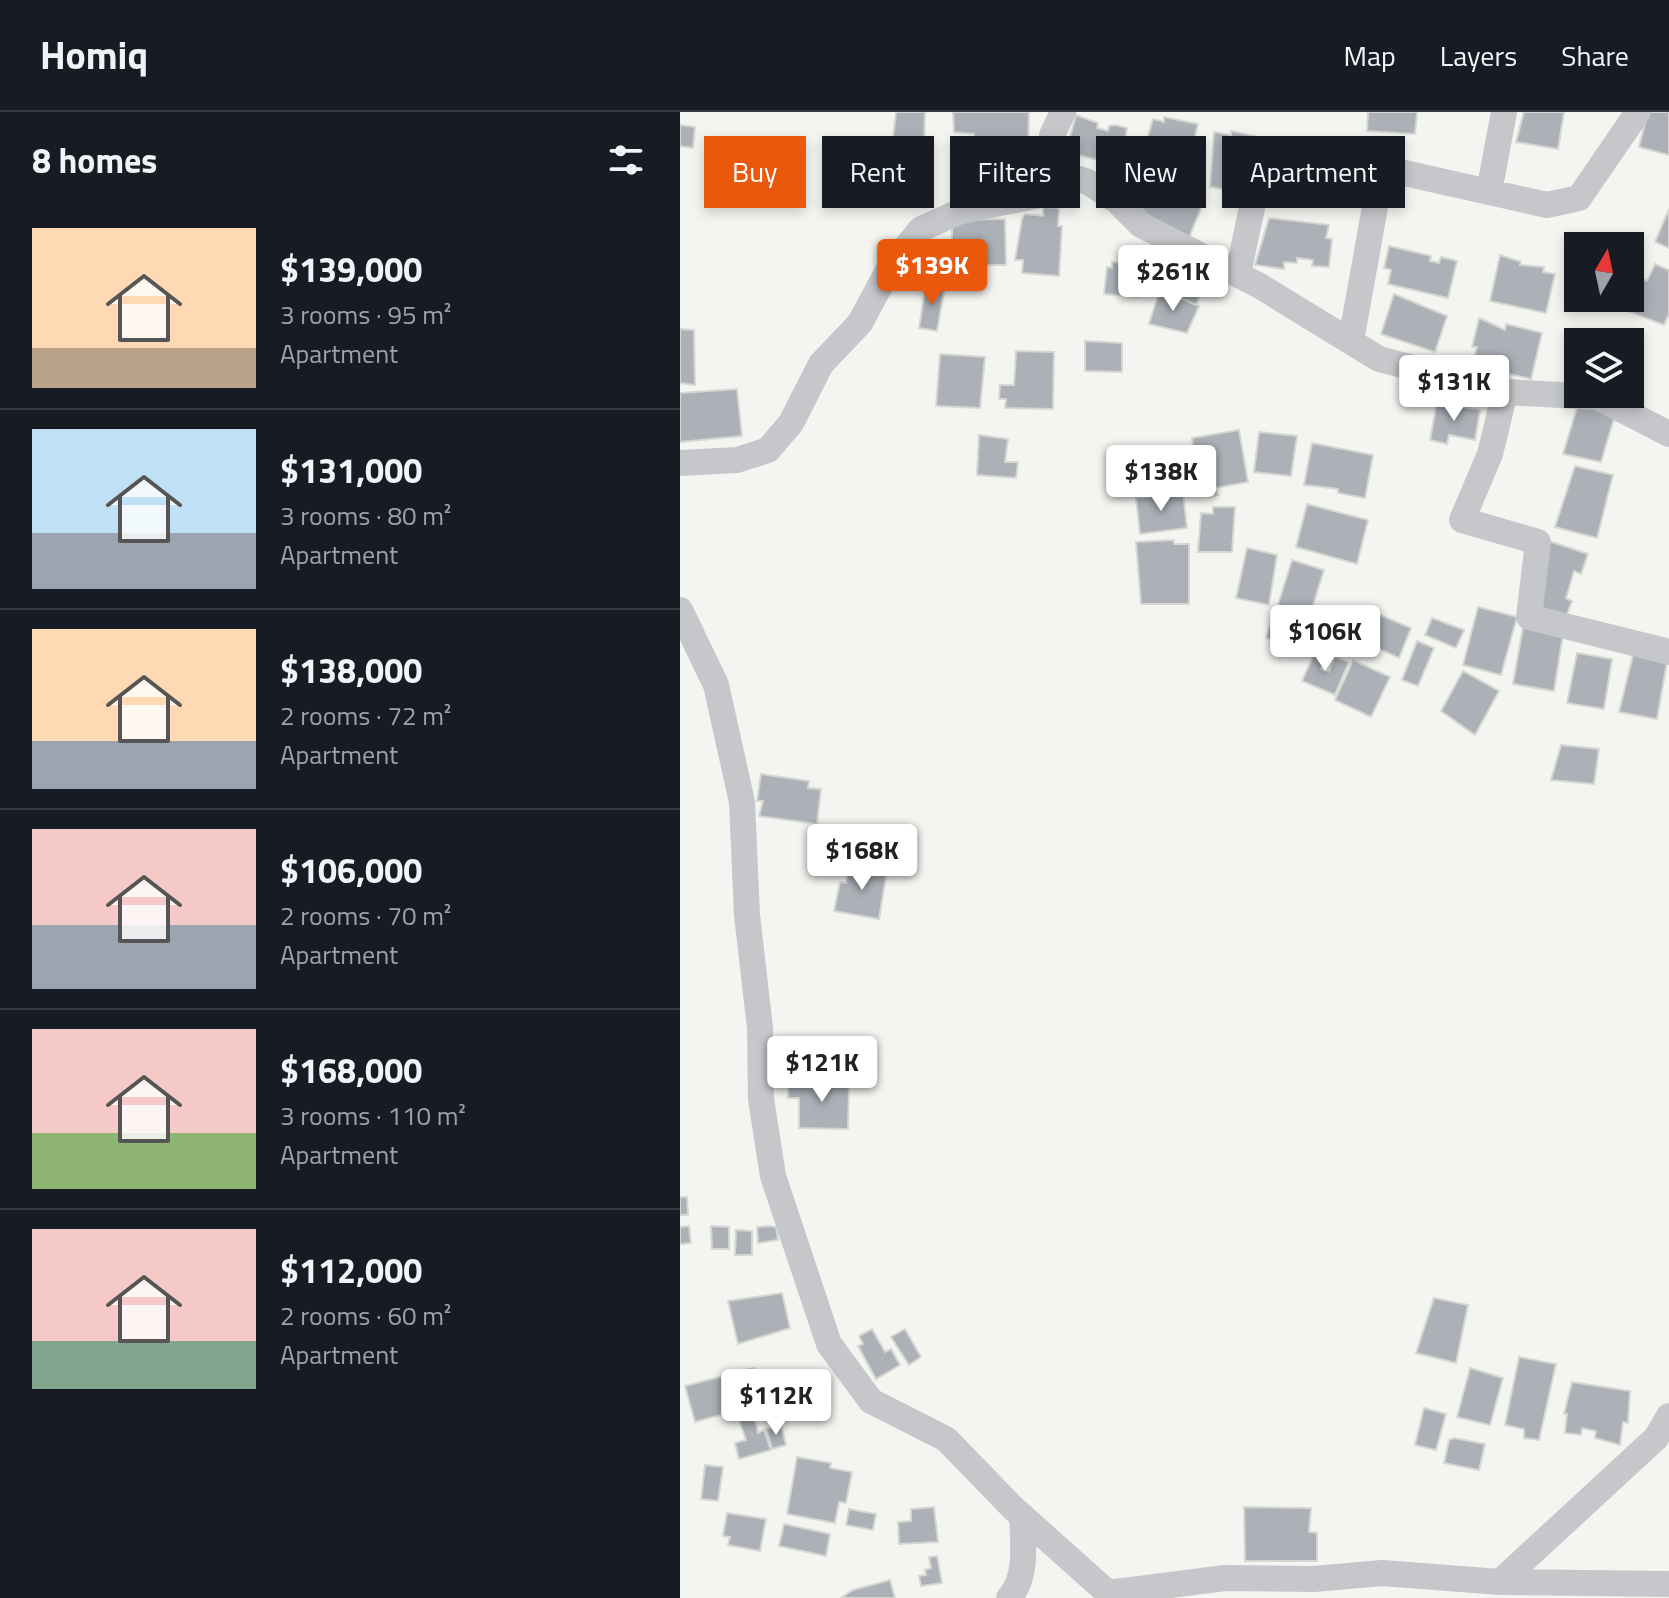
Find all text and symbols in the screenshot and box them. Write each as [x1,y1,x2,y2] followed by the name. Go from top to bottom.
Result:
[40,26,148,84] text: Homiq
[1343,34,1396,77] text: Map
[1440,34,1517,77] text: Layers
[1561,34,1629,77] text: Share
[32,134,157,186] text: 8 homes
[704,136,806,208] chip: Buy
[822,136,934,208] chip: Rent
[950,136,1080,208] chip: Filters
[1096,136,1206,208] chip: New
[1222,136,1405,208] chip: Apartment
[604,138,648,182] icon: filters
[1564,232,1644,312] north arrow
[1564,232,1644,408] map controls
[876,239,988,307] pin: $139K
[280,243,422,295] text: $139,000
[895,245,969,284] text: $139K
[1117,245,1229,313] pin: $261K
[1136,251,1210,290] text: $261K
[96,260,192,356] icon: home
[280,295,451,334] text: 3 rooms · 95 m²
[1564,328,1644,408] button: layers
[280,334,398,373] text: Apartment
[1398,355,1510,423] pin: $131K
[1417,361,1491,400] text: $131K
[280,444,422,496] text: $131,000
[1105,445,1217,513] pin: $138K
[1124,451,1198,490] text: $138K
[96,461,192,557] icon: home
[280,496,451,535] text: 3 rooms · 80 m²
[280,535,398,574] text: Apartment
[1269,605,1381,673] pin: $106K
[1288,611,1362,650] text: $106K
[280,644,422,696] text: $138,000
[96,661,192,757] icon: home
[280,696,451,735] text: 2 rooms · 72 m²
[280,735,398,774] text: Apartment
[806,824,918,892] pin: $168K
[825,830,899,869] text: $168K
[280,844,422,896] text: $106,000
[96,861,192,957] icon: home
[280,896,451,935] text: 2 rooms · 70 m²
[280,935,398,974] text: Apartment
[766,1036,878,1104] pin: $121K
[785,1042,859,1081] text: $121K
[280,1044,422,1096] text: $168,000
[96,1061,192,1157] icon: home
[280,1096,466,1135] text: 3 rooms · 110 m²
[280,1135,398,1174] text: Apartment
[280,1244,422,1296] text: $112,000
[96,1261,192,1357] icon: home
[280,1296,451,1335] text: 2 rooms · 60 m²
[280,1335,398,1374] text: Apartment
[720,1369,832,1437] pin: $112K
[739,1375,813,1414] text: $112K

